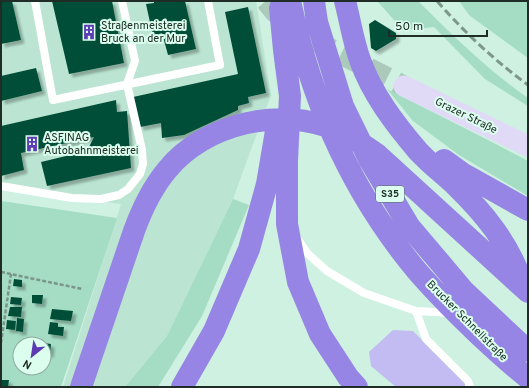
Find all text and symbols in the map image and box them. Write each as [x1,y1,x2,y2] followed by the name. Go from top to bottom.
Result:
[389,12,487,38] scale bar
[101,19,186,46] place label: Straßenmeisterei Bruck an der Mur
[395,19,423,35] text: 50 m
[80,23,98,41] building icon: Straßenmeisterei Bruck an der Mur
[432,95,500,137] street label: Grazer Straße
[44,131,139,158] place label: ASFINAG Autobahnmeisterei
[23,135,41,153] building icon: ASFINAG Autobahnmeisterei
[376,186,404,202] road number: S35
[424,278,510,364] street label: Brucker Schnellstraße
[12,336,52,376] north arrow
[21,356,34,372] text: N

